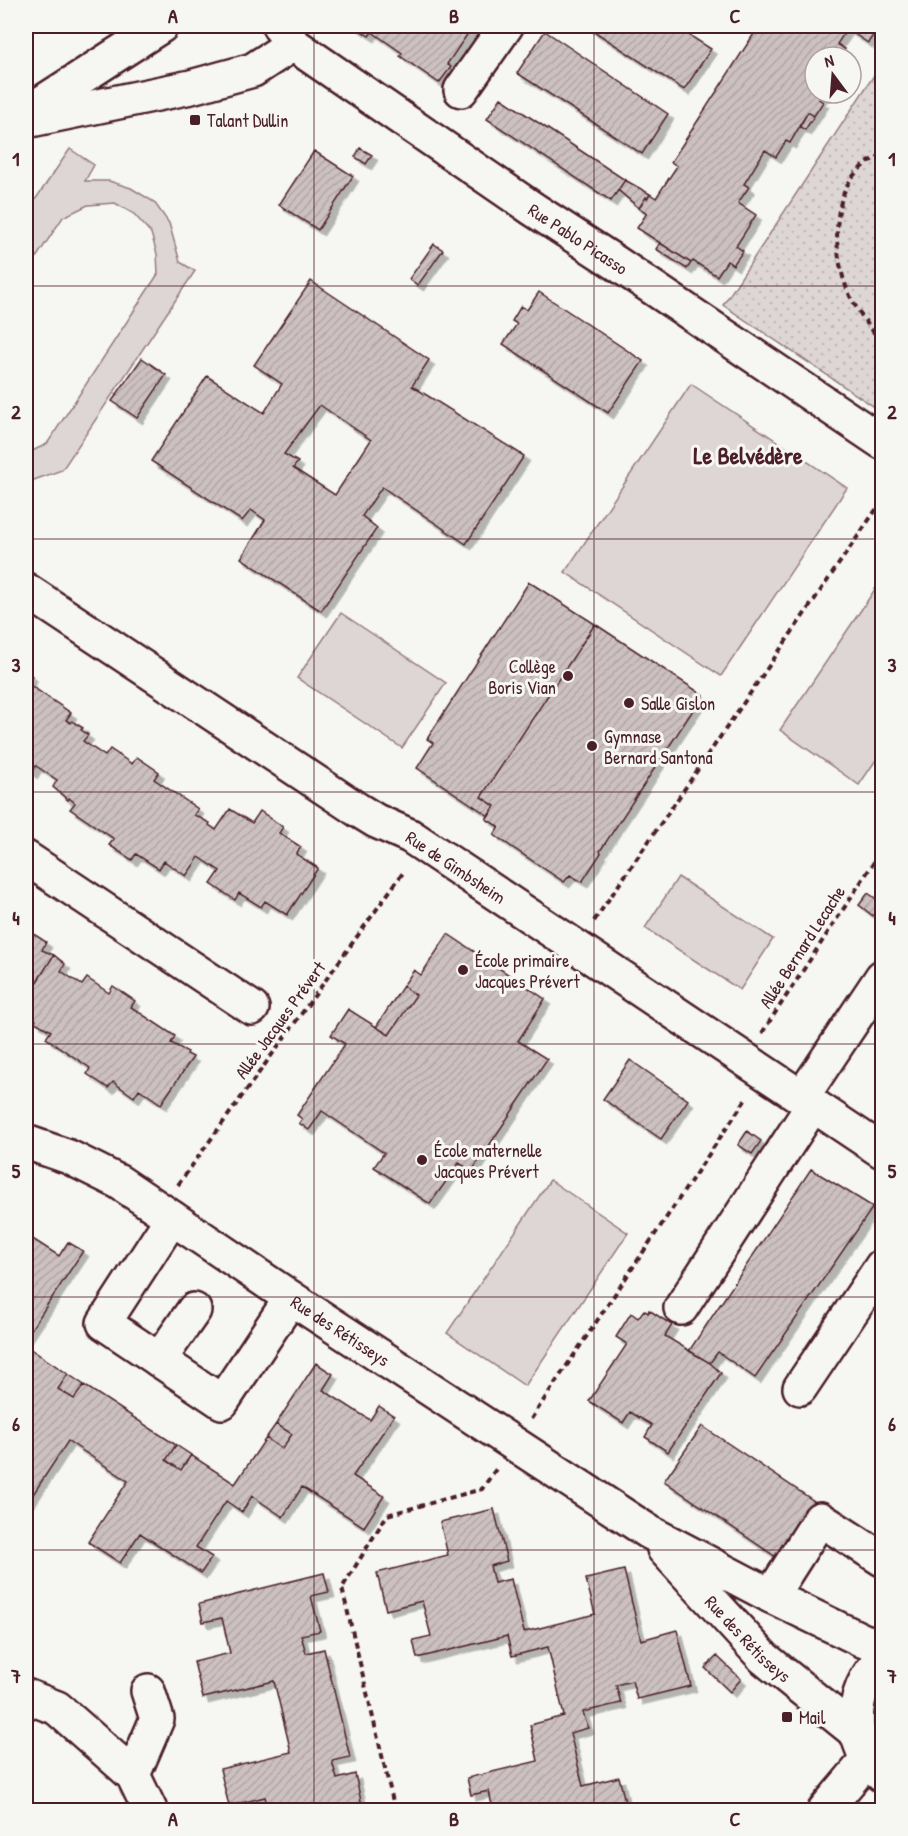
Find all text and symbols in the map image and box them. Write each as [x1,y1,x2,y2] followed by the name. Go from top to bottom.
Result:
[168,2,178,29] text: A
[449,2,459,29] text: B
[730,2,741,29] text: C
[803,45,863,105] north arrow
[822,49,836,72] text: N
[207,108,288,133] place label: Talant Dullin
[188,113,202,127] marker: Talant Dullin
[12,145,20,172] text: 1
[888,145,896,172] text: 1
[524,197,633,280] street label: Rue Pablo Picasso
[11,398,21,425] text: 2
[887,398,897,425] text: 2
[694,439,803,471] district label: Le Belvédère
[12,651,21,678] text: 3
[888,651,897,678] text: 3
[488,654,556,700] place label: Collège Boris Vian
[561,669,575,683] marker: Collège Boris Vian
[641,691,715,716] place label: Salle Gislon
[622,696,636,710] marker: Salle Gislon
[604,724,713,770] place label: Gymnase Bernard Santona
[585,739,599,753] marker: Gymnase Bernard Santona
[401,824,511,909] street label: Rue de Gimbsheim
[753,881,851,1013] street label: Allée Bernard Lecache
[12,904,20,931] text: 4
[888,904,896,931] text: 4
[475,948,581,994] place label: École primaire Jacques Prévert
[229,955,332,1084] street label: Allée Jacques Prévert
[456,963,470,977] marker: École primaire Jacques Prévert
[434,1138,542,1184] place label: École maternelle Jacques Prévert
[415,1153,429,1167] marker: École maternelle Jacques Prévert
[12,1157,21,1184] text: 5
[888,1157,897,1184] text: 5
[286,1289,395,1372] street label: Rue des Rétisseys
[12,1410,20,1437] text: 6
[888,1410,896,1437] text: 6
[700,1589,797,1688] street label: Rue des Rétisseys
[10,1662,21,1689] text: 7
[886,1662,897,1689] text: 7
[799,1705,826,1730] place label: Mail
[780,1710,794,1724] marker: Mail
[168,1805,178,1832] text: A
[449,1805,459,1832] text: B
[730,1805,741,1832] text: C

